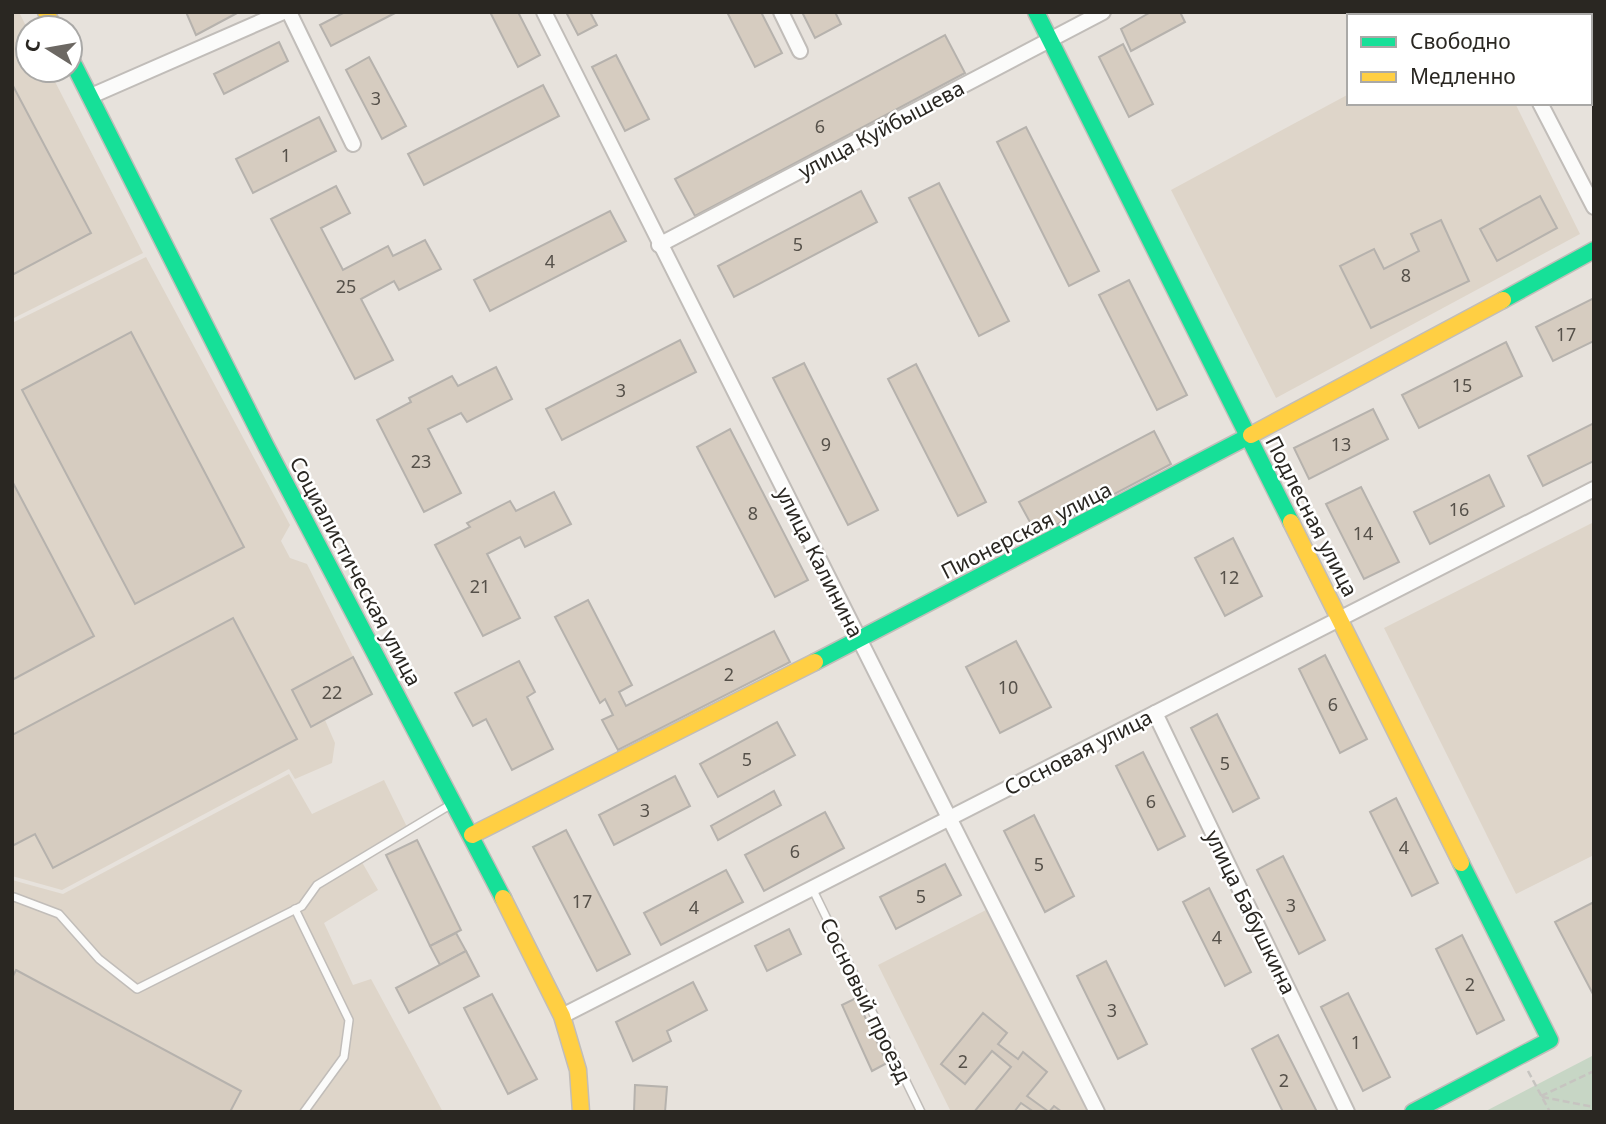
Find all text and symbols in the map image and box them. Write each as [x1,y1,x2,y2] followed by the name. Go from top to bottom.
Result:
[14,14,84,84] north arrow
[1347,14,1592,105] legend
[1410,27,1511,55] text: Свободно
[18,37,46,54] text: С
[1410,62,1516,90] text: Медленно
[793,73,969,185] street label: улица Куйбышева
[371,86,381,110] house number: 3
[815,114,825,138] house number: 6
[281,143,291,167] house number: 1
[793,232,803,256] house number: 5
[545,249,555,273] house number: 4
[1401,263,1411,287] house number: 8
[336,274,356,298] house number: 25
[1556,322,1576,346] house number: 17
[1452,373,1472,397] house number: 15
[616,378,626,402] house number: 3
[1259,431,1365,601] street label: Подлесная улица
[821,432,831,456] house number: 9
[1331,432,1351,456] house number: 13
[411,449,431,473] house number: 23
[284,451,428,691] street label: Социалистическая улица
[936,475,1116,585] street label: Пионерская улица
[770,482,870,642] street label: улица Калинина
[1449,497,1469,521] house number: 16
[748,501,758,525] house number: 8
[1353,521,1373,545] house number: 14
[1219,565,1239,589] house number: 12
[470,574,490,598] house number: 21
[724,662,734,686] house number: 2
[998,675,1018,699] house number: 10
[322,680,342,704] house number: 22
[1328,692,1338,716] house number: 6
[999,703,1157,801] street label: Сосновая улица
[742,747,752,771] house number: 5
[1220,751,1230,775] house number: 5
[1146,789,1156,813] house number: 6
[640,798,650,822] house number: 3
[1199,825,1303,999] street label: улица Бабушкина
[1399,835,1409,859] house number: 4
[790,839,800,863] house number: 6
[1034,852,1044,876] house number: 5
[916,884,926,908] house number: 5
[572,889,592,913] house number: 17
[1286,893,1296,917] house number: 3
[689,895,699,919] house number: 4
[814,913,918,1087] street label: Сосновый проезд
[1212,925,1222,949] house number: 4
[1465,972,1475,996] house number: 2
[1107,998,1117,1022] house number: 3
[1351,1030,1361,1054] house number: 1
[958,1049,968,1073] house number: 2
[1279,1068,1289,1092] house number: 2

